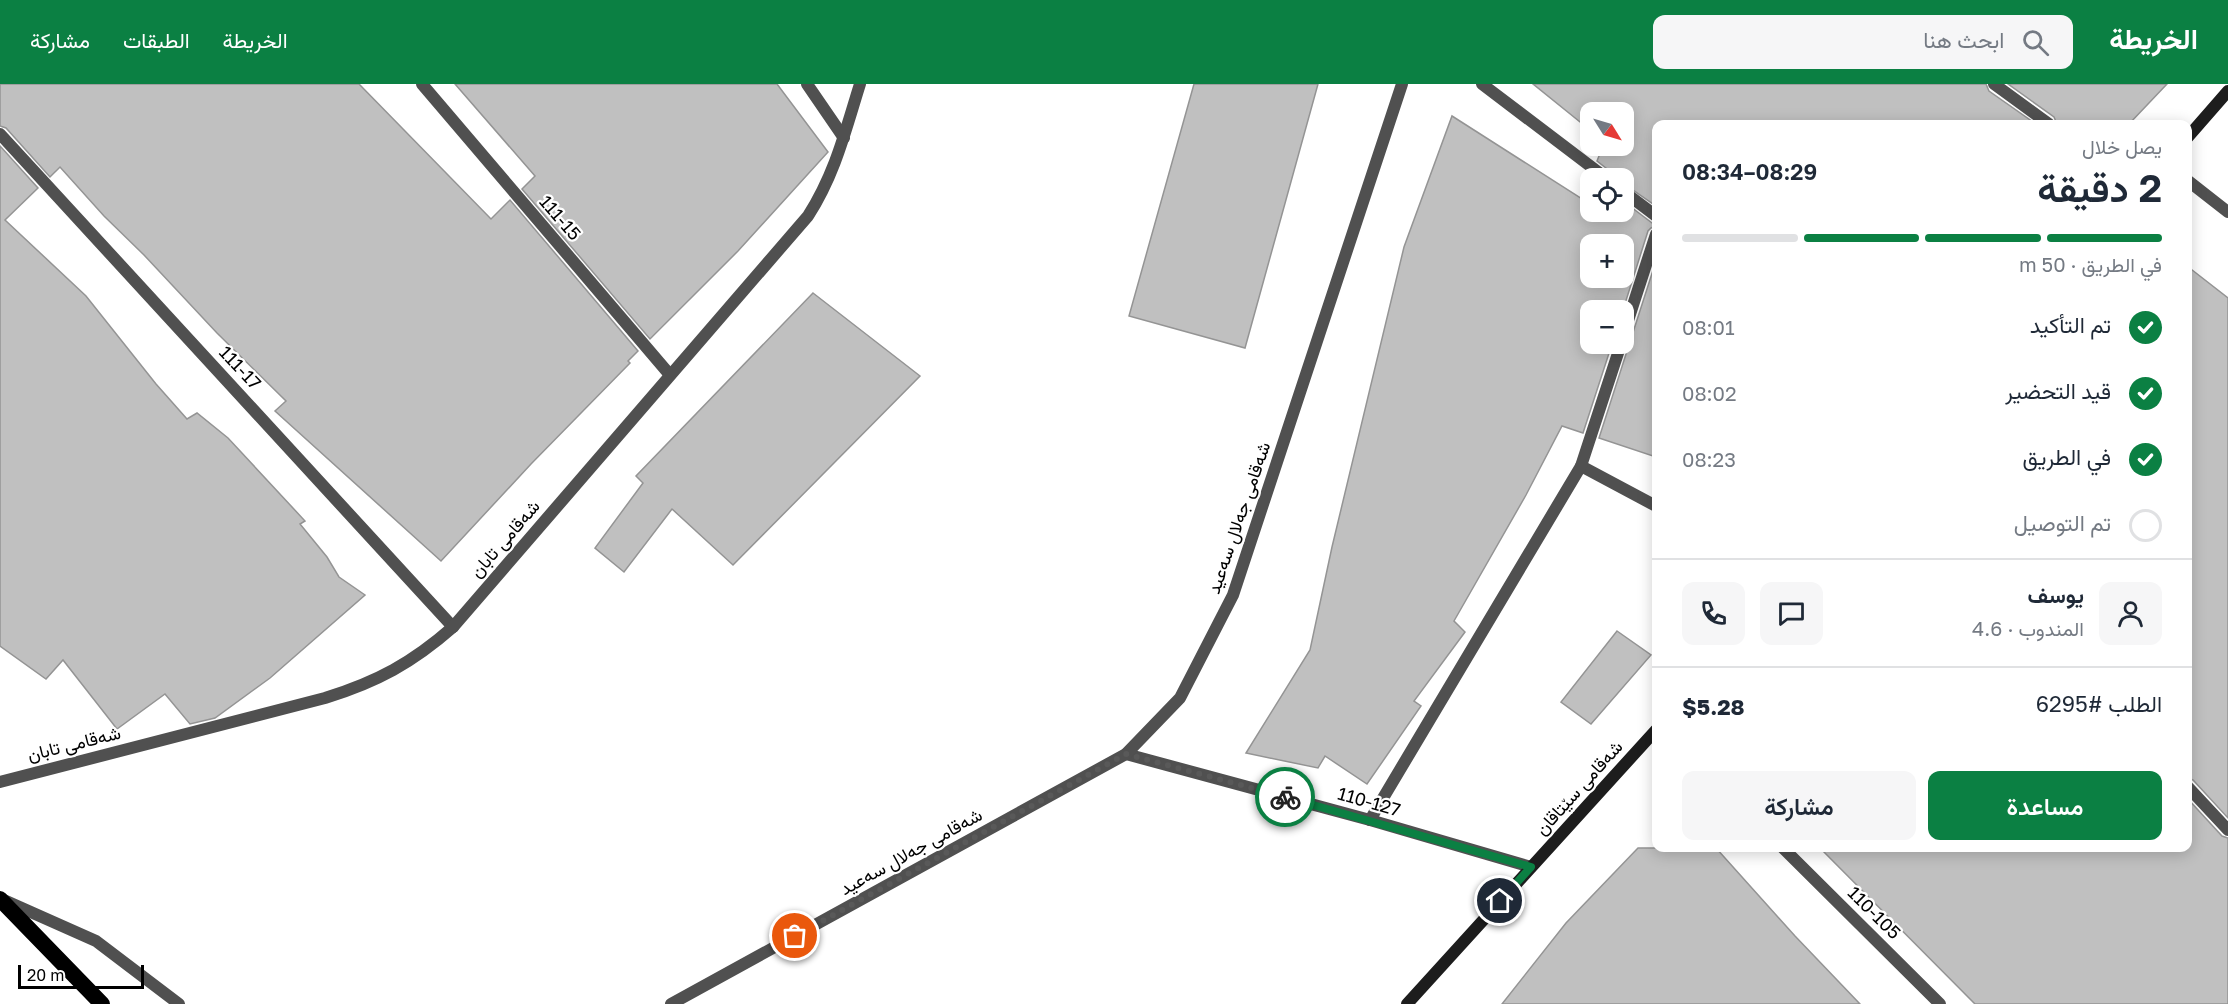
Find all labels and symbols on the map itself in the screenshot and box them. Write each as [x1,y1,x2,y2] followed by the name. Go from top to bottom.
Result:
[1580,102,1634,156] north arrow
[535,190,586,244] street label: 111-15
[215,341,266,394] street label: 111-17
[1202,439,1275,597] street label: شەقامی جەلال سەعید
[465,495,545,582] street label: شەقامی تابان
[25,721,123,766] street label: شەقامی تابان
[1530,735,1627,840] street label: شەقامی سێتاقان
[1255,767,1315,827] courier
[1335,782,1403,820] street label: 110-127
[836,803,986,900] street label: شەقامی جەلال سەعید
[1474,875,1525,926] pin
[1844,881,1906,943] street label: 110-105
[769,910,820,961] pin
[18,962,144,990] scale bar

